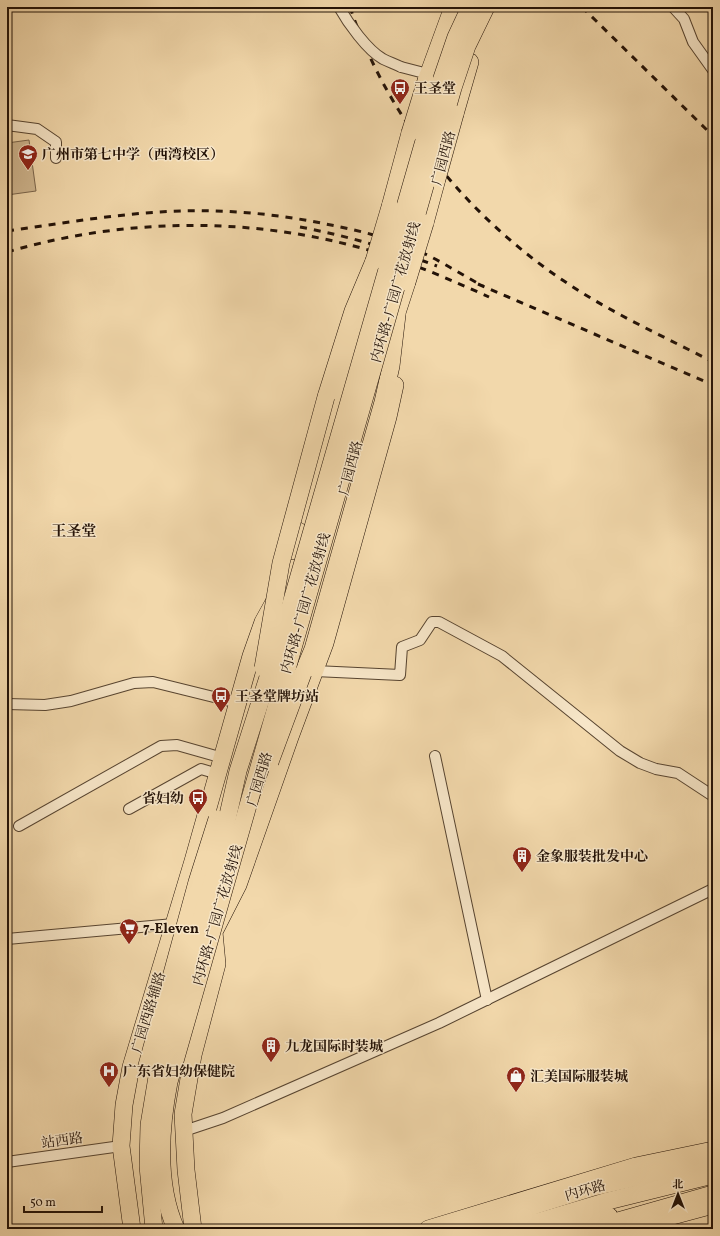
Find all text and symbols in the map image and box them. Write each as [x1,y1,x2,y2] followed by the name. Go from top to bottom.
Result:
[389,77,411,105] bus stop icon: 王圣堂
[414,80,456,99] place label: 王圣堂
[428,129,461,188] street label: 广园西路
[17,143,39,171] school or university icon: 广州市第七中学（西湾校区）
[42,146,224,165] place label: 广州市第七中学（西湾校区）
[367,220,426,365] street label: 内环路-广园广花放射线
[335,439,368,498] street label: 广园西路
[51,522,97,543] district label: 王圣堂
[277,531,336,676] street label: 内环路-广园广花放射线
[210,685,232,713] bus stop icon: 王圣堂牌坊站
[235,688,319,707] place label: 王圣堂牌坊站
[243,750,278,809] street label: 广园西路
[187,787,209,815] bus stop icon: 省妇幼
[142,790,184,809] place label: 省妇幼
[189,843,248,988] street label: 内环路-广园广花放射线
[511,845,533,873] building icon: 金象服装批发中心
[536,848,648,867] place label: 金象服装批发中心
[118,917,140,945] supermarket icon: 7-Eleven
[143,920,199,939] place label: 7-Eleven
[128,969,171,1055] street label: 广园西路辅路
[260,1035,282,1063] building icon: 九龙国际时装城
[285,1038,383,1057] place label: 九龙国际时装城
[98,1060,120,1088] hospital icon: 广东省妇幼保健院
[123,1063,235,1082] place label: 广东省妇幼保健院
[505,1065,527,1093] shop icon: 汇美国际服装城
[530,1068,628,1087] place label: 汇美国际服装城
[40,1129,84,1154] street label: 站西路
[658,1174,698,1214] north arrow
[563,1177,608,1206] street label: 内环路
[673,1178,684,1193] text: 北
[24,1188,102,1214] scale bar
[30,1195,56,1211] text: 50 m

